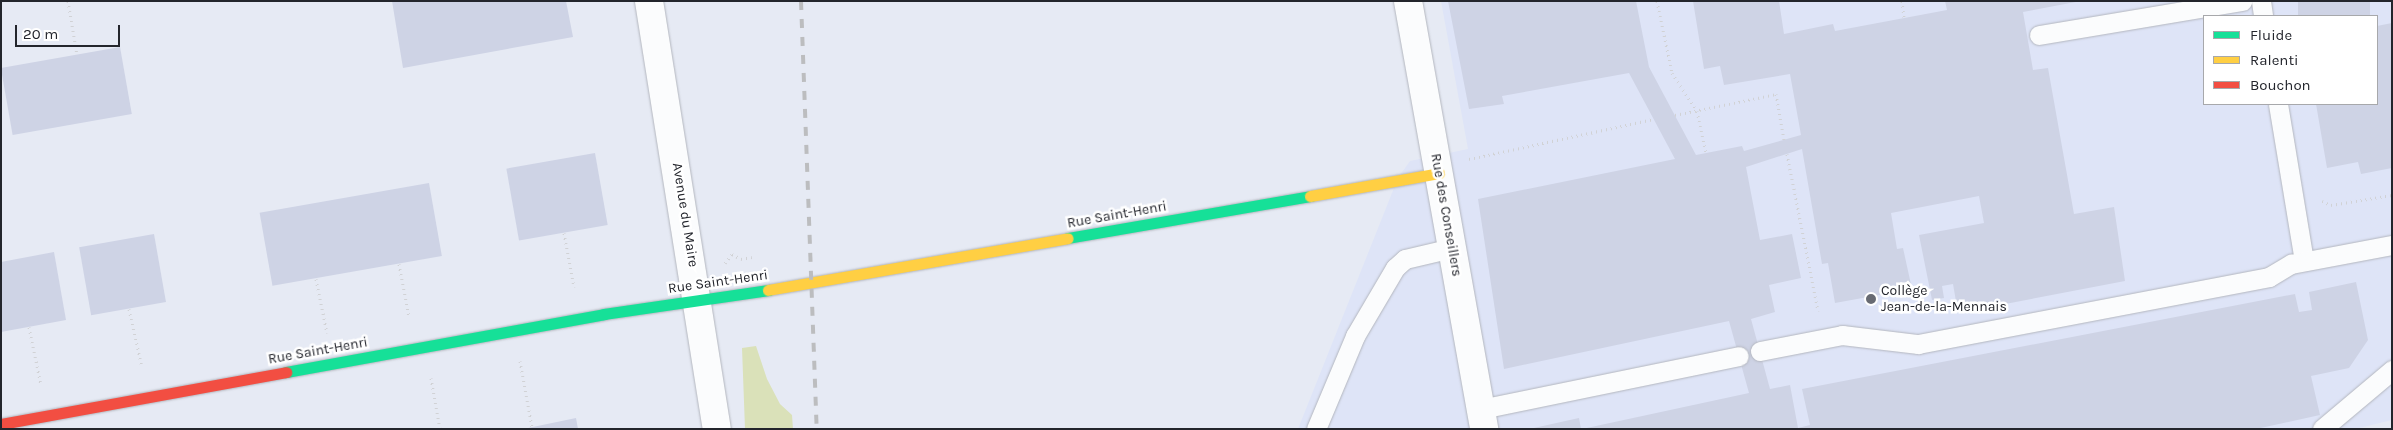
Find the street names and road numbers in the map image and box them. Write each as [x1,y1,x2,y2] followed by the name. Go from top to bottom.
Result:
[1427,152,1465,278] street label: Rue des Conseillers
[668,162,702,268] street label: Avenue du Maire
[1066,198,1168,232] street label: Rue Saint-Henri
[667,267,769,297] street label: Rue Saint-Henri
[267,334,369,368] street label: Rue Saint-Henri

